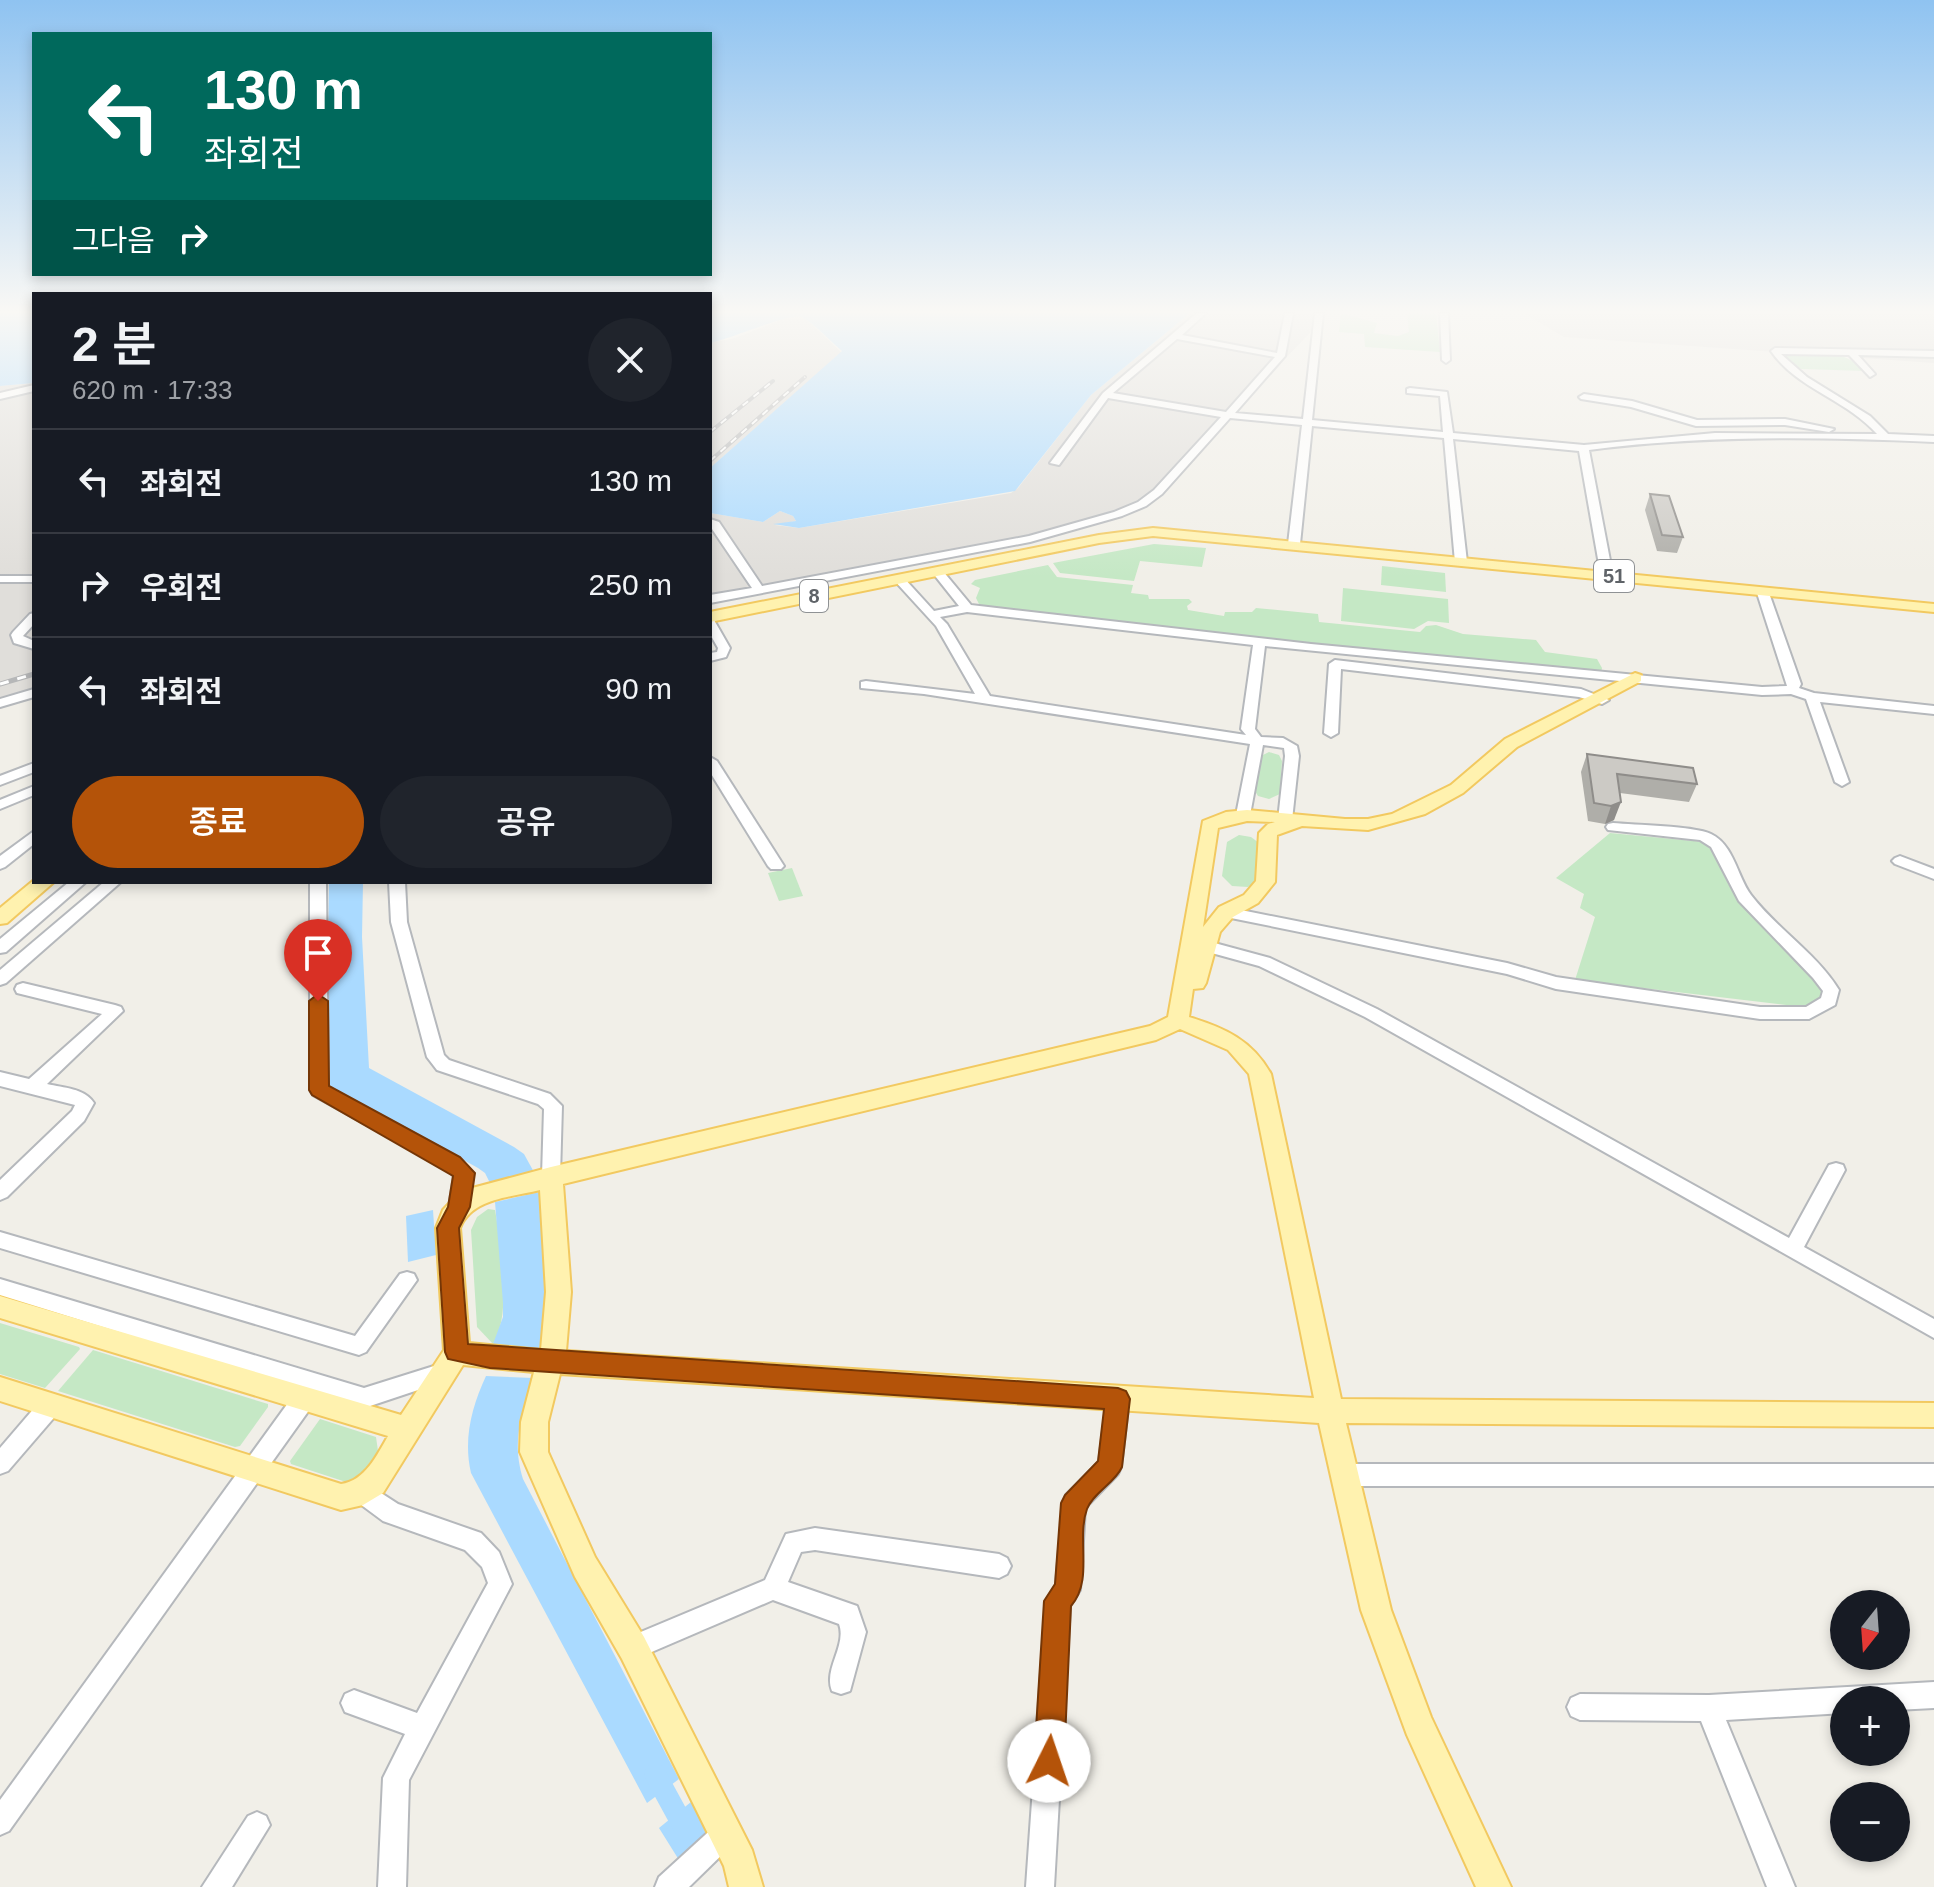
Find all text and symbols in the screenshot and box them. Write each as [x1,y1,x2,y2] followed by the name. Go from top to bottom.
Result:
[204,58,363,121] text: 130 m
[72,64,176,168] icon: left
[204,133,303,174] text: 좌회전
[171,216,215,260] icon: right
[72,224,155,257] text: 그다음
[72,318,156,371] text: 2 분
[588,318,672,402] button: close
[72,375,232,405] text: 620 m · 17:33
[72,459,116,503] icon: left
[589,464,672,497] text: 130 m
[140,467,223,500] text: 좌회전
[1594,560,1634,592] road number: 51
[72,563,116,607] icon: right
[589,568,672,601] text: 250 m
[140,571,223,604] text: 우회전
[800,580,828,612] road number: 8
[72,667,116,711] icon: left
[605,672,672,705] text: 90 m
[140,675,223,708] text: 좌회전
[72,776,364,868] button: 종료
[380,776,672,868] button: 공유
[284,919,352,1001] pin
[296,931,340,975] icon: arrive
[1830,1590,1910,1670] north arrow
[1830,1590,1910,1862] map controls
[1830,1686,1910,1766] button: +
[1007,1719,1091,1803] position arrow
[1830,1782,1910,1862] button: −

